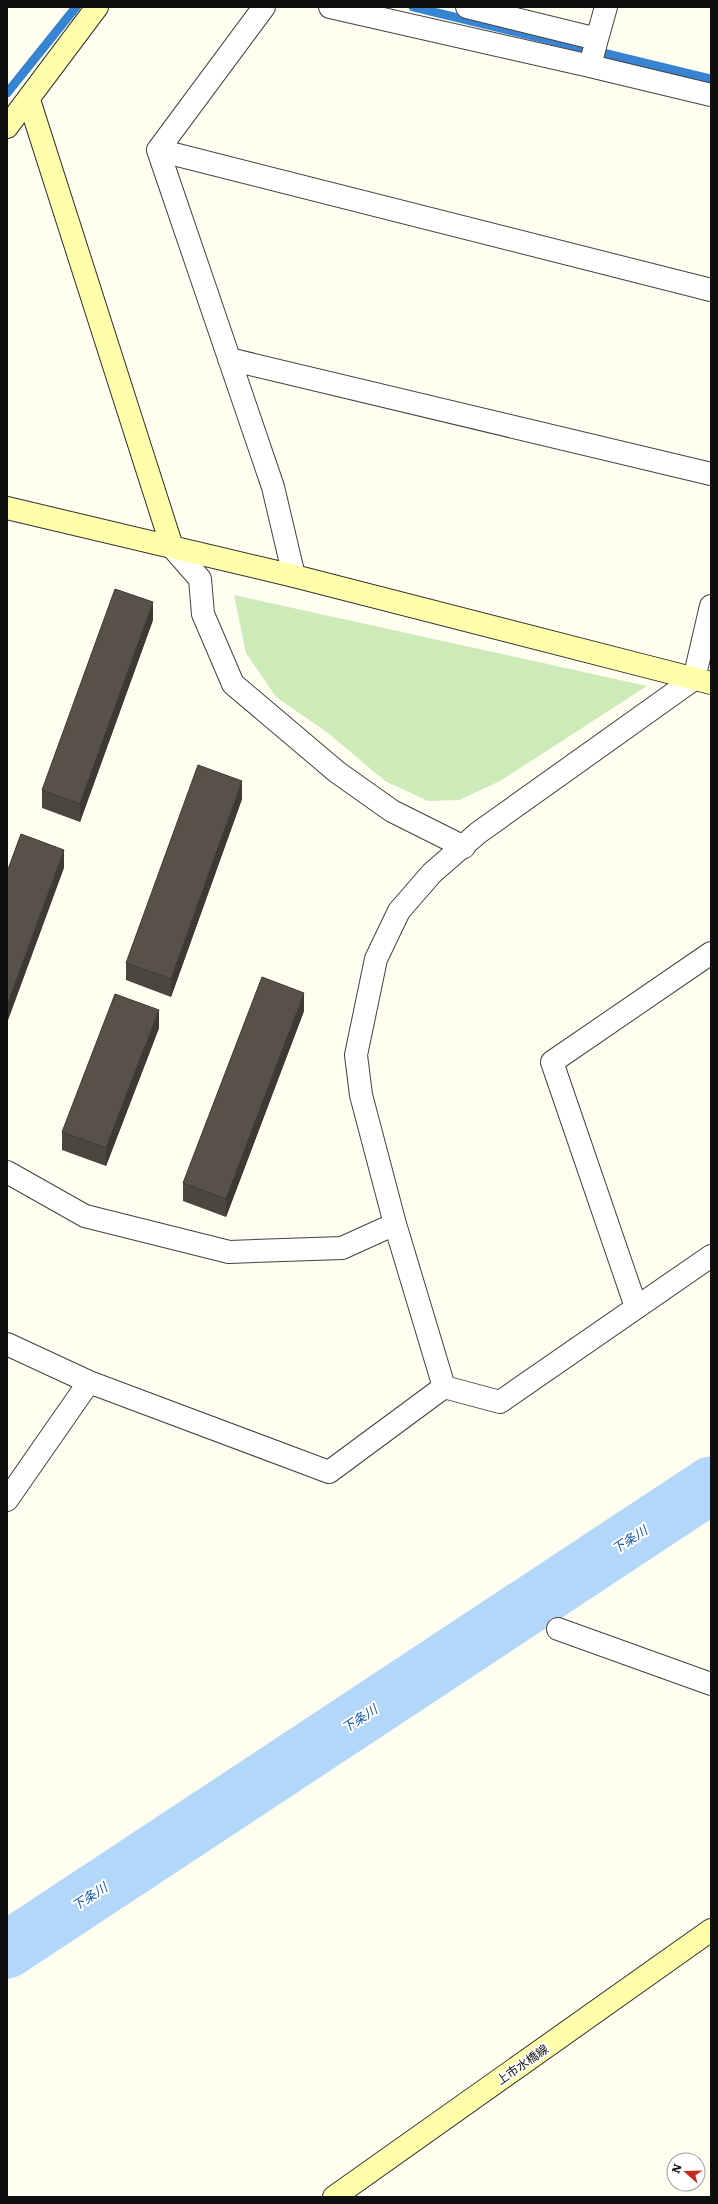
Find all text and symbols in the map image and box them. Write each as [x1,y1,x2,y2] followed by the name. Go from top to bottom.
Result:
[607,1519,652,1558] water label: 下条川
[337,1698,382,1737] water label: 下条川
[67,1876,112,1915] water label: 下条川
[492,2039,552,2089] street label: 上市水橋線
[666,2152,706,2192] north arrow
[667,2161,685,2175] text: N

